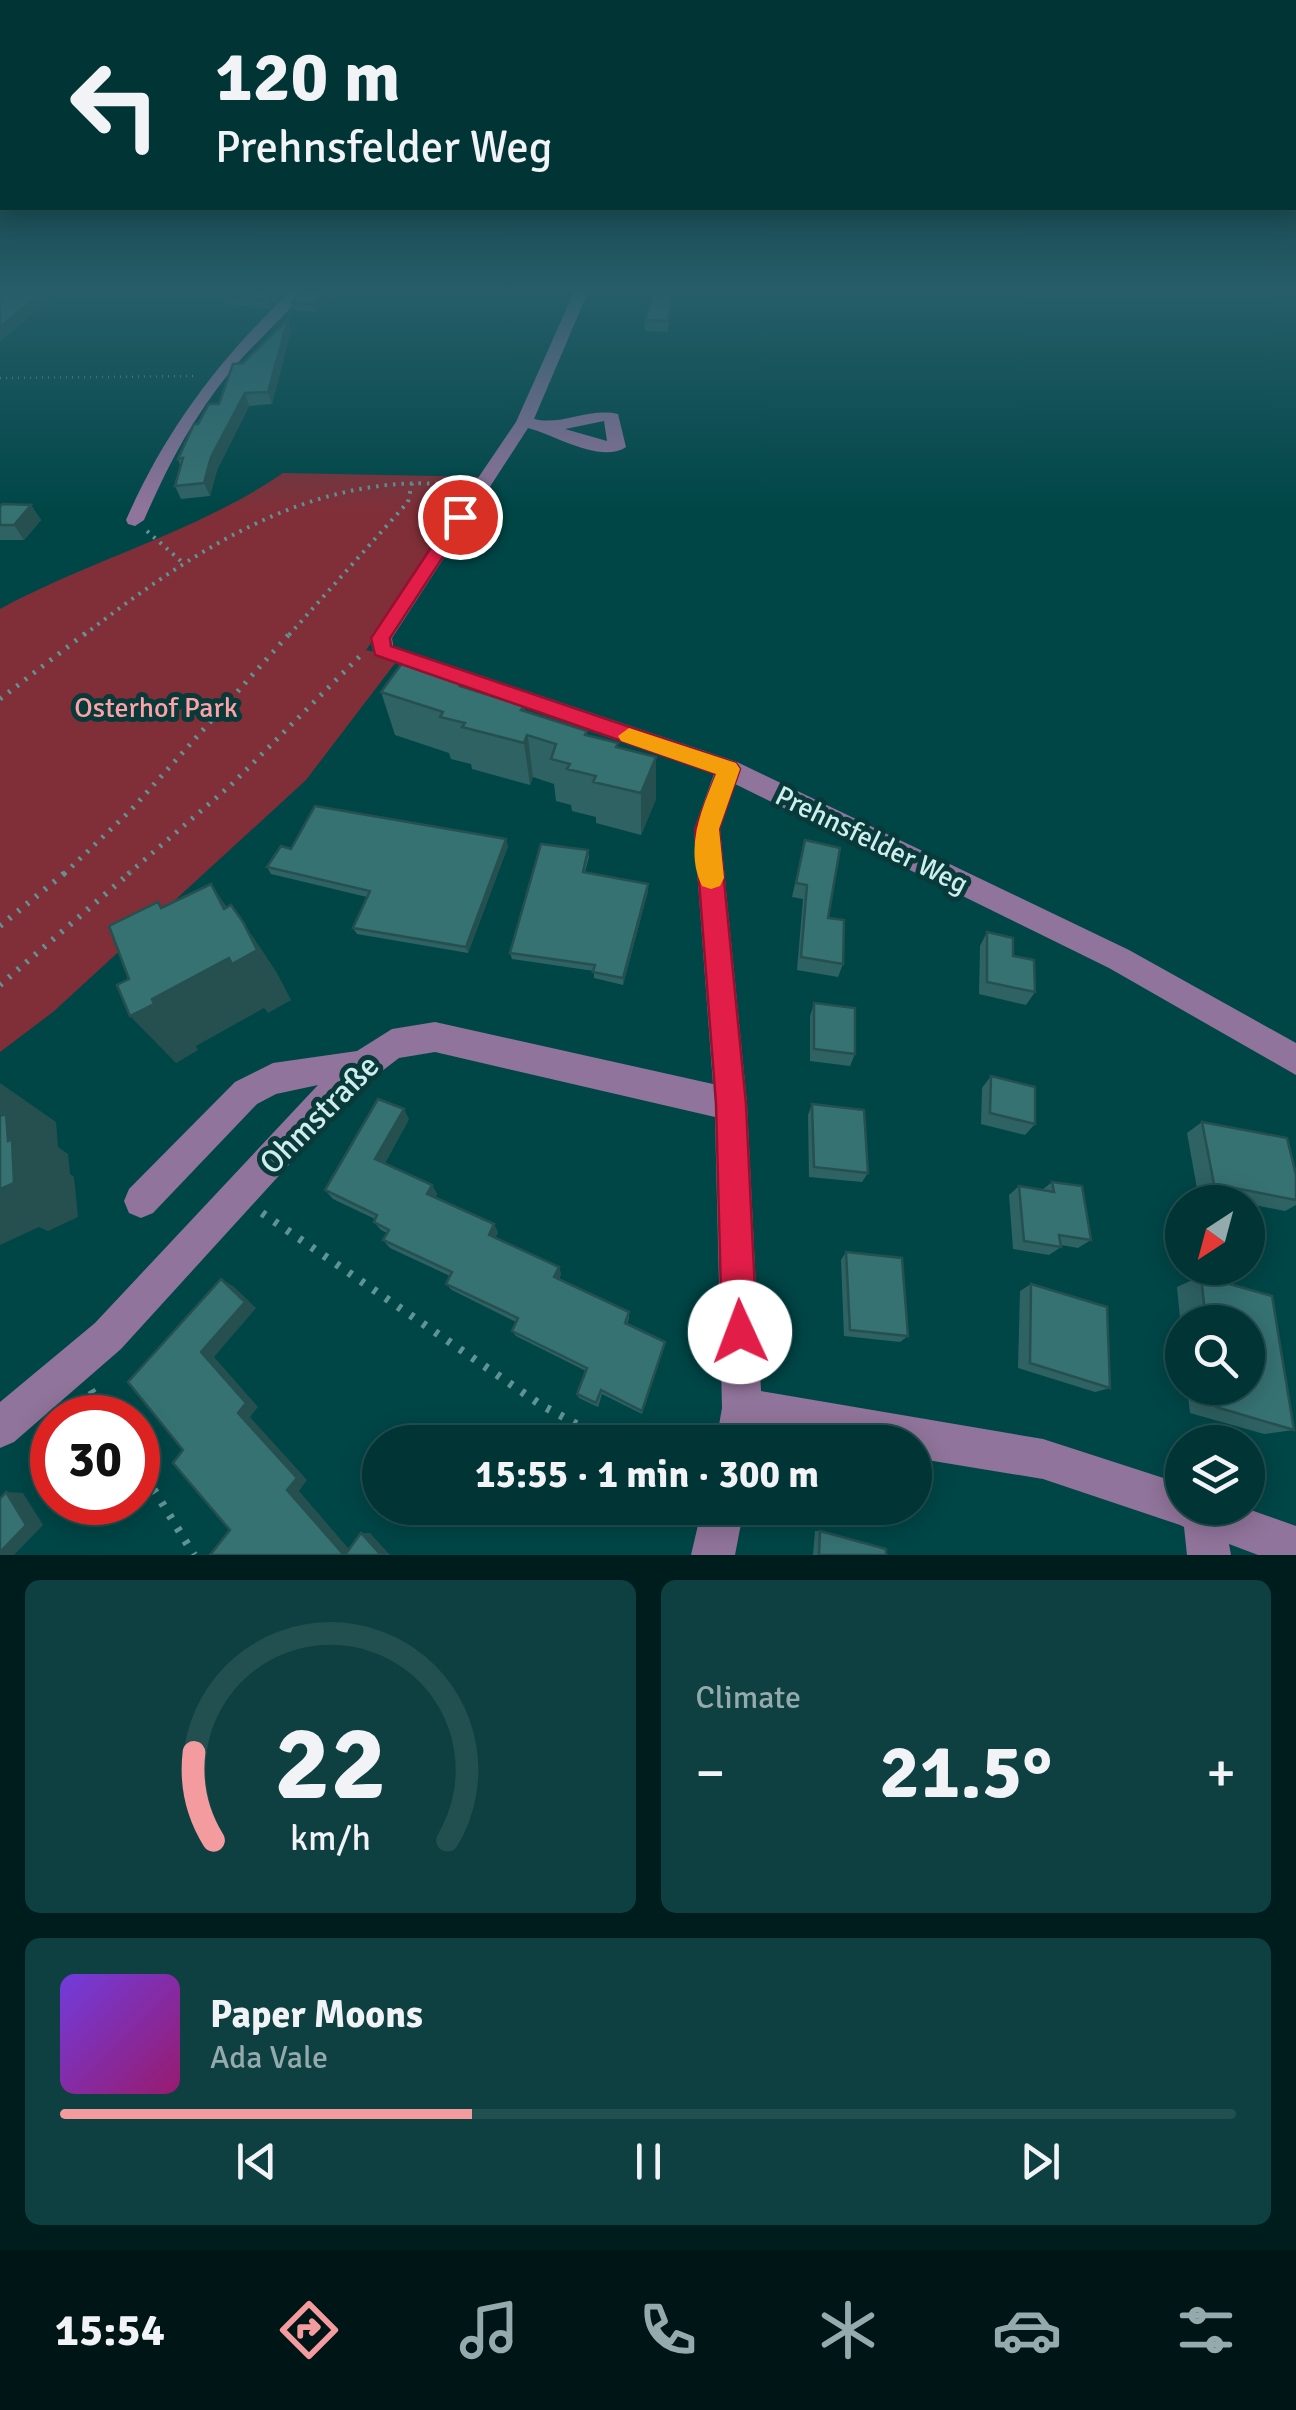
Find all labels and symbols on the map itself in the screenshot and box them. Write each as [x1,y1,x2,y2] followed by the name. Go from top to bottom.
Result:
[418,475,503,560] pin
[74,691,238,725] park label: Osterhof Park
[770,779,973,901] street label: Prehnsfelder Weg
[251,1046,387,1182] street label: Ohmstraße
[1165,1185,1265,1285] north arrow
[688,1280,792,1384] position arrow
[30,1395,160,1525] speed limit sign: 30

